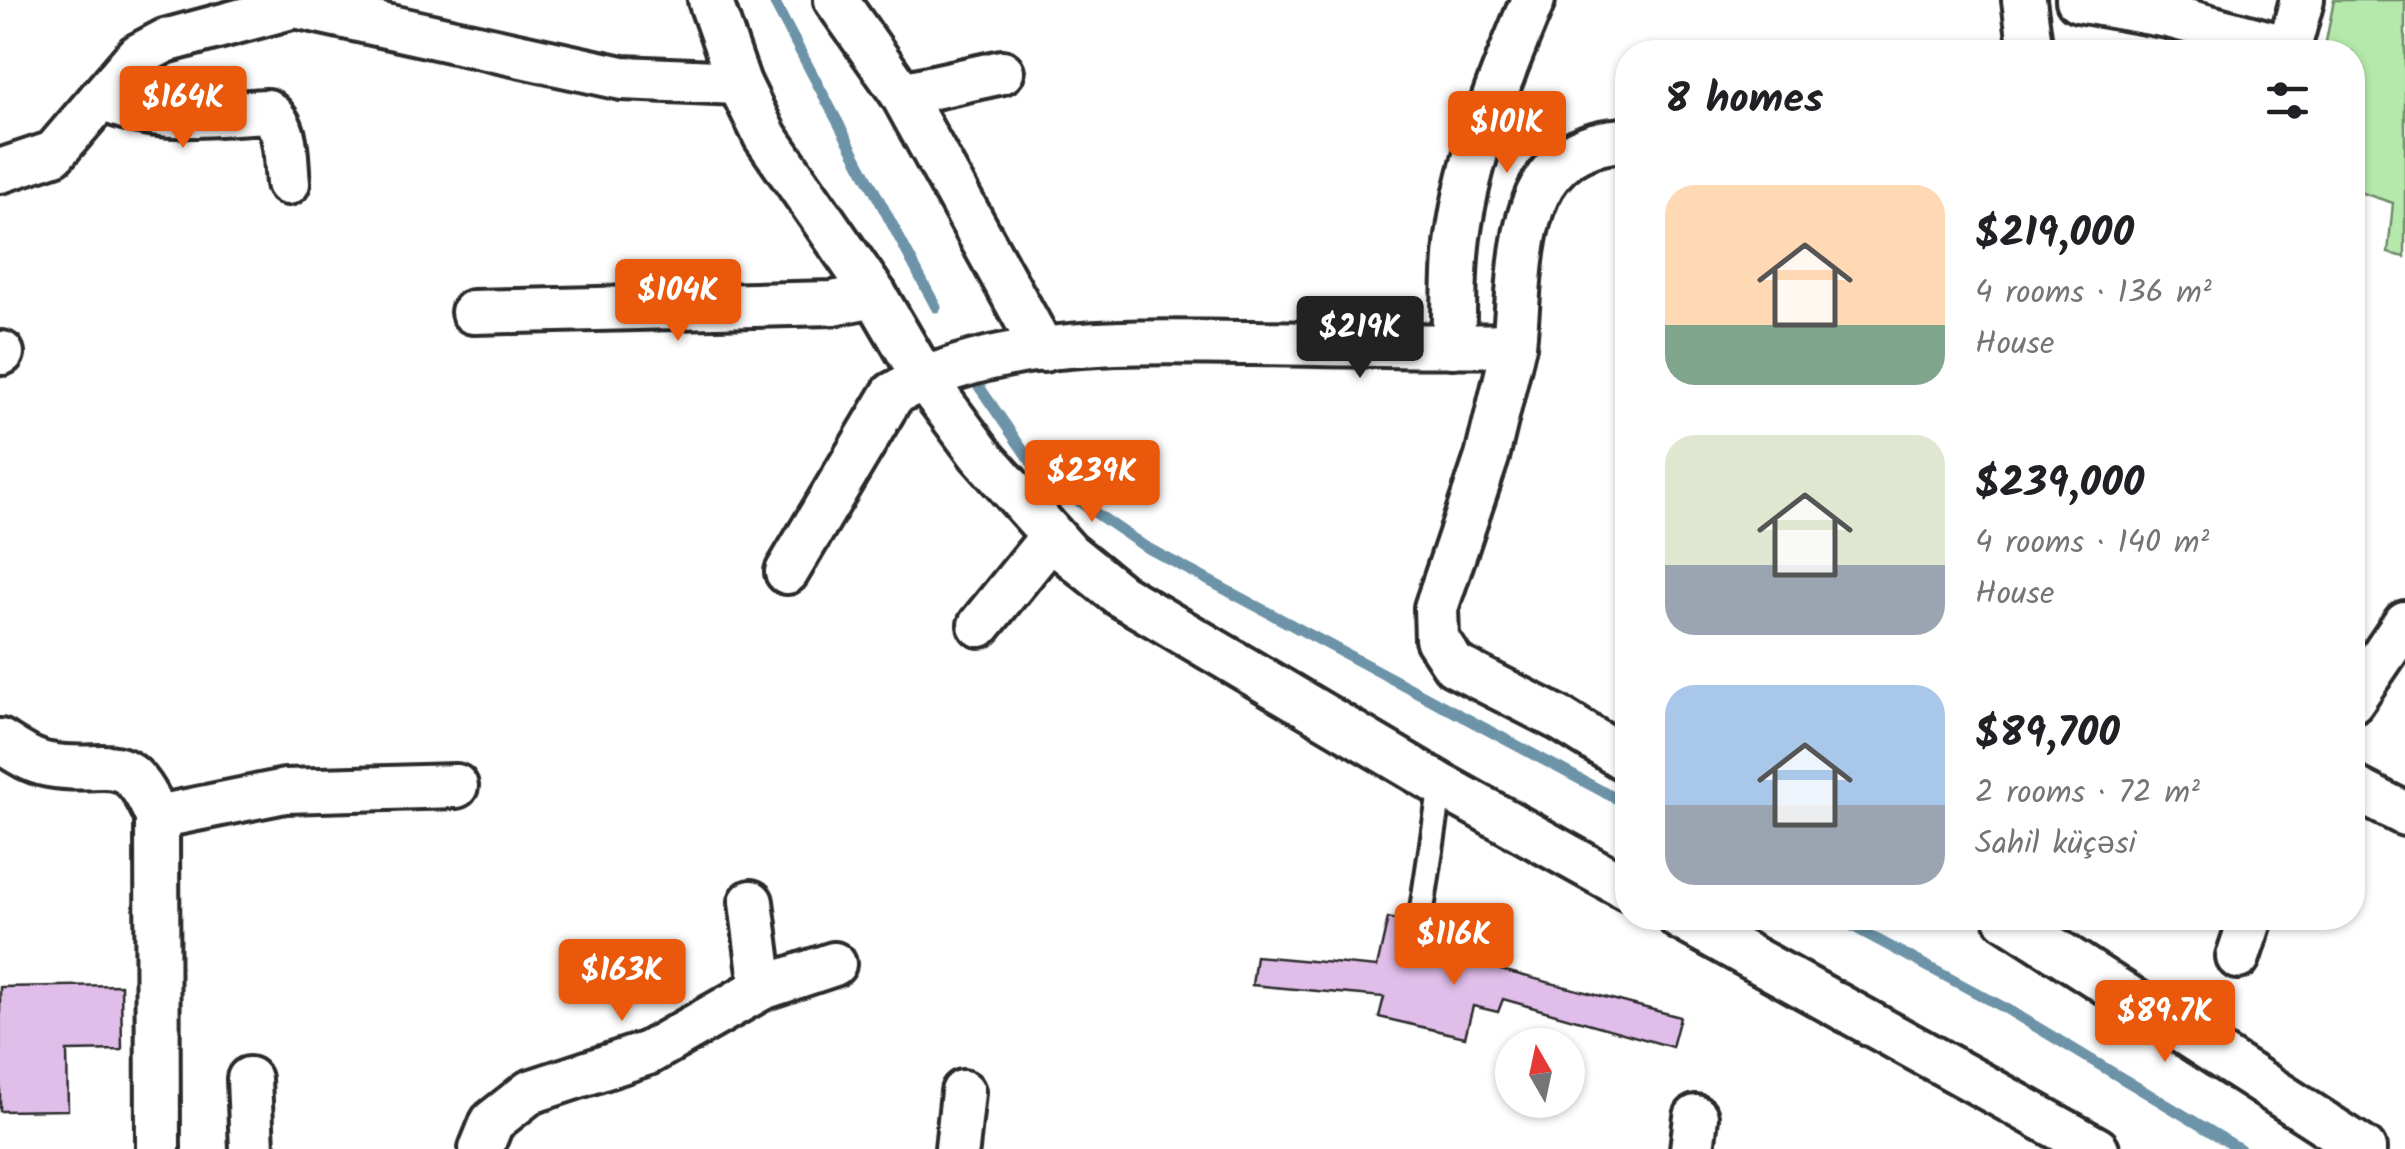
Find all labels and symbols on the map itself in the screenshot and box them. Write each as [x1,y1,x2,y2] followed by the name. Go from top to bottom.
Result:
[113,66,253,151] pin: $164K
[1437,91,1577,176] pin: $101K
[608,259,748,344] pin: $104K
[1290,296,1430,381] pin: $219K
[1022,440,1162,525] pin: $239K
[1384,903,1524,988] pin: $116K
[552,939,692,1024] pin: $163K
[2084,980,2246,1065] pin: $89.7K
[1495,1028,1585,1118] north arrow

